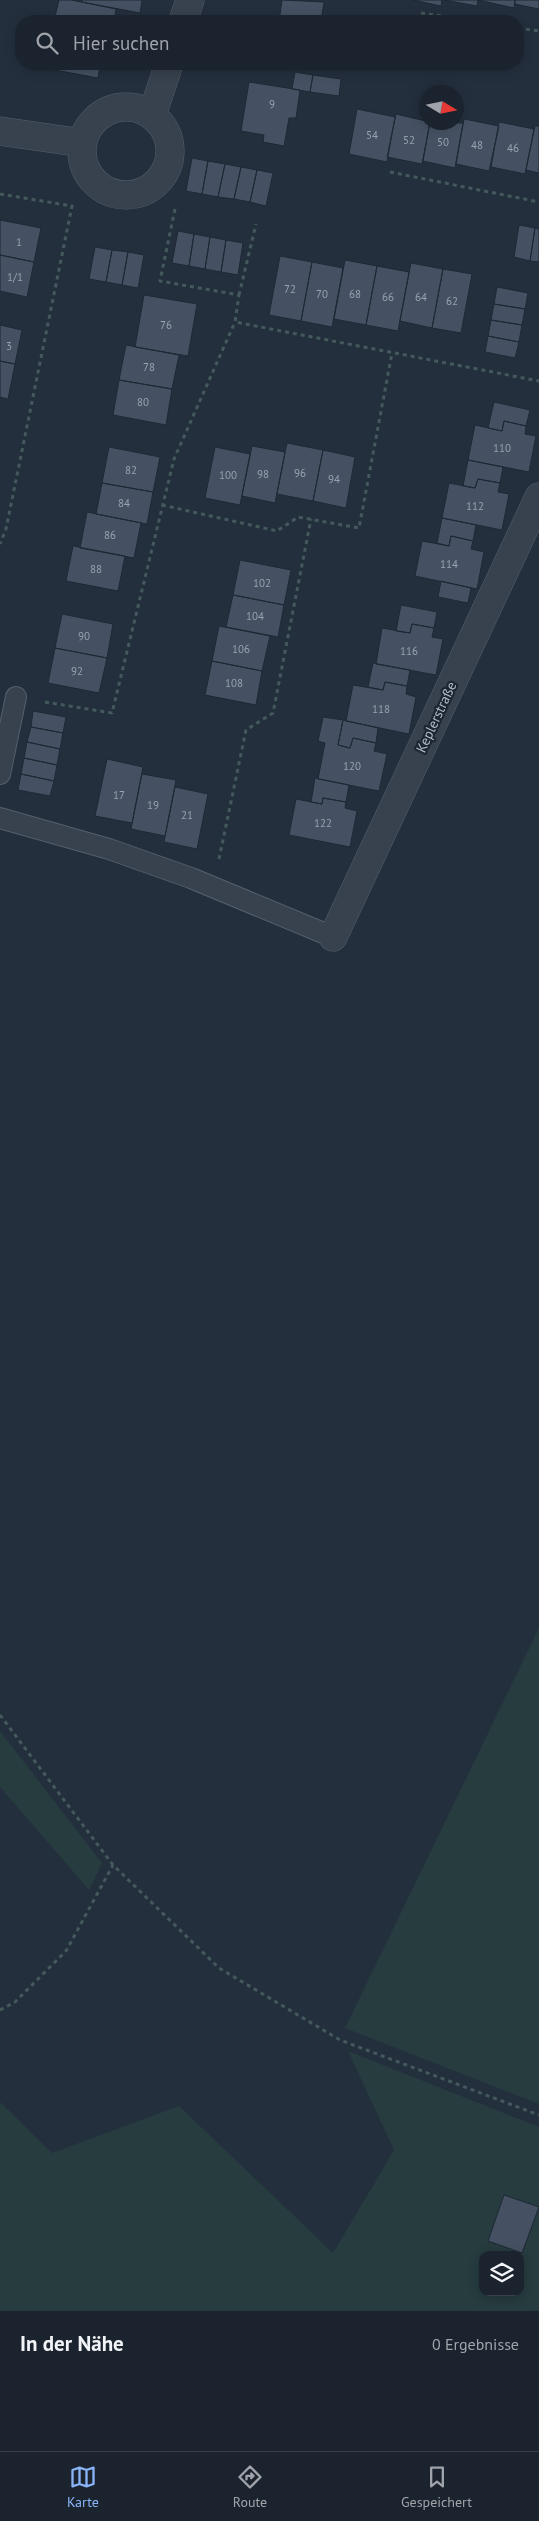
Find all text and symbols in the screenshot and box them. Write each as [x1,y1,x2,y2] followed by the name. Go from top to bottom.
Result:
[15,15,524,70] search box
[33,29,61,57] icon: search
[73,31,169,55] text: Hier suchen
[419,85,464,130] north arrow
[269,97,275,111] house number: 9
[366,128,378,142] house number: 54
[403,133,415,147] house number: 52
[437,135,449,149] house number: 50
[471,138,483,152] house number: 48
[507,141,519,155] house number: 46
[16,235,22,249] house number: 1
[7,270,23,284] house number: 1/1
[284,282,296,296] house number: 72
[316,287,328,301] house number: 70
[349,287,361,301] house number: 68
[382,290,394,304] house number: 66
[415,290,427,304] house number: 64
[446,294,458,308] house number: 62
[160,318,172,332] house number: 76
[6,339,12,353] house number: 3
[143,360,155,374] house number: 78
[137,395,149,409] house number: 80
[493,441,511,455] house number: 110
[125,463,137,477] house number: 82
[294,466,306,480] house number: 96
[257,467,269,481] house number: 98
[219,468,237,482] house number: 100
[328,472,340,486] house number: 94
[118,496,130,510] house number: 84
[466,499,484,513] house number: 112
[104,528,116,542] house number: 86
[440,557,458,571] house number: 114
[90,562,102,576] house number: 88
[253,576,271,590] house number: 102
[246,609,264,623] house number: 104
[78,629,90,643] house number: 90
[232,642,250,656] house number: 106
[400,644,418,658] house number: 116
[71,664,83,678] house number: 92
[225,676,243,690] house number: 108
[412,679,460,755] street label: Keplerstraße
[372,702,390,716] house number: 118
[343,759,361,773] house number: 120
[113,788,125,802] house number: 17
[147,798,159,812] house number: 19
[181,808,193,822] house number: 21
[314,816,332,830] house number: 122
[479,2251,524,2296] map controls
[479,2251,524,2296] button: layers
[20,2330,124,2357] text: In der Nähe
[432,2334,519,2354] text: 0 Ergebnisse
[67,2463,99,2511] tab: Karte
[233,2463,267,2511] tab: Route
[401,2463,472,2511] tab: Gespeichert

